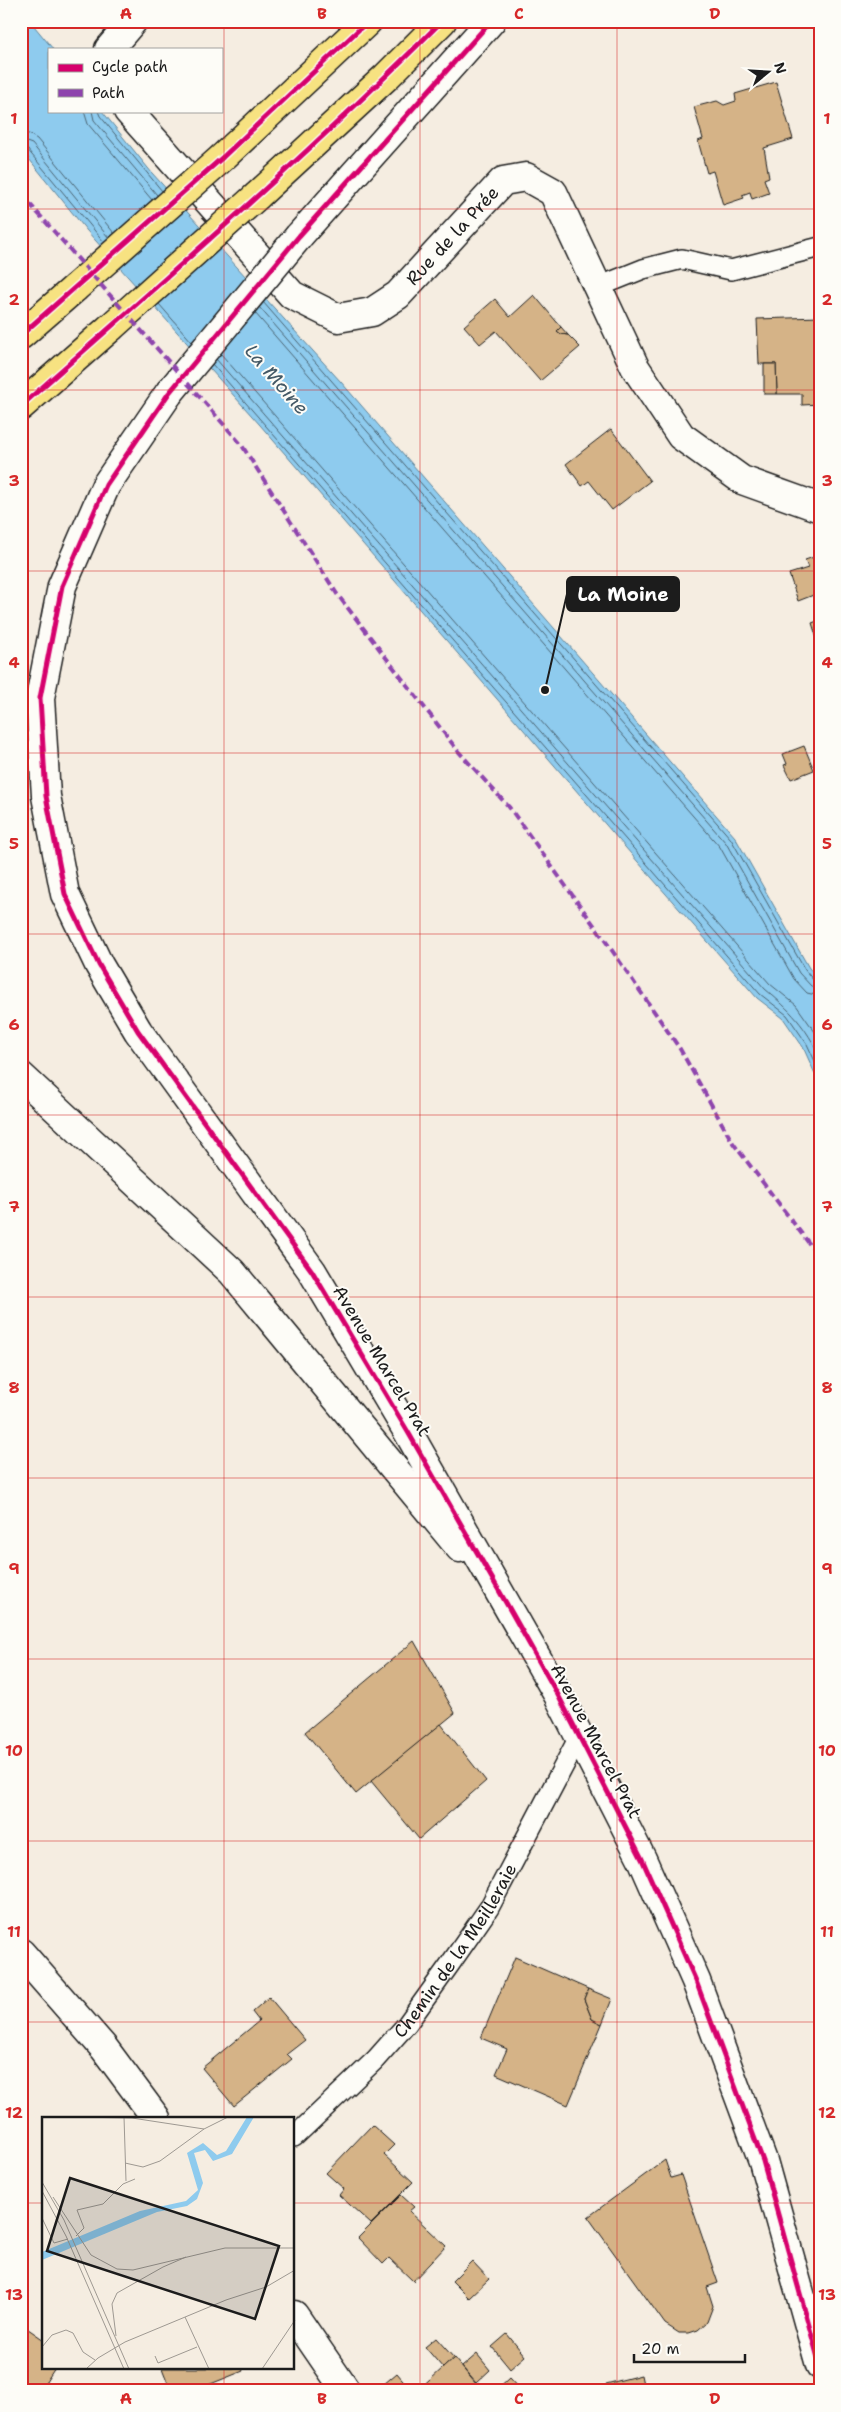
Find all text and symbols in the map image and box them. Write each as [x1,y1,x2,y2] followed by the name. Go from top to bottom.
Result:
[120,3,132,24] text: A
[317,3,327,24] text: B
[514,3,524,24] text: C
[709,3,721,24] text: D
[48,48,222,112] legend
[744,48,794,98] north arrow
[92,57,168,77] text: Cycle path
[770,60,791,76] text: N
[92,83,125,103] text: Path
[10,108,18,129] text: 1
[823,108,831,129] text: 1
[401,181,504,291] street label: Rue de la Prée
[8,289,20,310] text: 2
[821,289,833,310] text: 2
[239,339,314,420] water label: La Moine
[8,470,20,491] text: 3
[821,470,833,491] text: 3
[567,577,679,611] callout: La Moine
[577,582,669,607] text: La Moine
[8,652,20,673] text: 4
[821,652,833,673] text: 4
[9,833,19,854] text: 5
[822,833,832,854] text: 5
[8,1014,20,1035] text: 6
[821,1014,833,1035] text: 6
[8,1196,20,1217] text: 7
[821,1196,833,1217] text: 7
[327,1281,437,1441] street label: Avenue Marcel Prat
[8,1377,20,1398] text: 8
[821,1377,833,1398] text: 8
[8,1558,20,1579] text: 9
[821,1558,833,1579] text: 9
[545,1659,647,1823] street label: Avenue Marcel Prat
[5,1740,23,1761] text: 10
[818,1740,836,1761] text: 10
[388,1859,522,2043] street label: Chemin de la Meilleraie
[7,1921,21,1942] text: 11
[820,1921,834,1942] text: 11
[5,2102,23,2123] text: 12
[818,2102,836,2123] text: 12
[42,2117,295,2370] inset map
[5,2284,23,2305] text: 13
[818,2284,836,2305] text: 13
[634,2332,745,2364] scale bar
[641,2339,680,2359] text: 20 m
[120,2388,132,2409] text: A
[317,2388,327,2409] text: B
[514,2388,524,2409] text: C
[709,2388,721,2409] text: D

